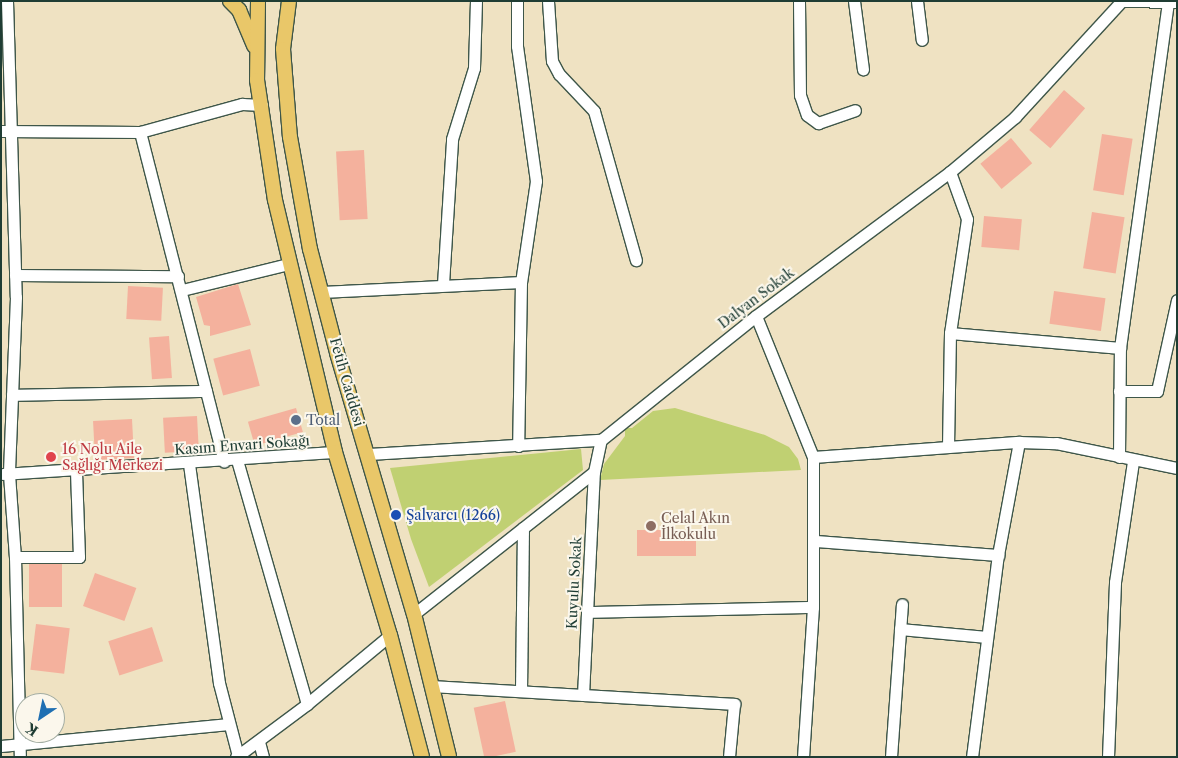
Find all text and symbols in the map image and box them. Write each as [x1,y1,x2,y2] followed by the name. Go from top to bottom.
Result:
[715,264,797,332] street label: Dalyan Sokak
[326,336,368,428] street label: Fetih Caddesi
[306,412,340,428] place label: Total
[290,414,302,426] marker: Total
[174,432,310,458] street label: Kasım Envari Sokağı
[62,441,163,474] place label: 16 Nolu Aile Sağlığı Merkezi
[44,450,58,464] marker: 16 Nolu Aile Sağlığı Merkezi
[406,507,500,523] place label: Şalvarcı (1266)
[390,509,402,521] marker: Şalvarcı (1266)
[661,510,731,542] place label: Celal Akın İlkokulu
[645,520,657,532] marker: Celal Akın İlkokulu
[563,536,585,630] street label: Kuyulu Sokak
[15,693,65,743] north arrow
[23,719,42,740] text: K

